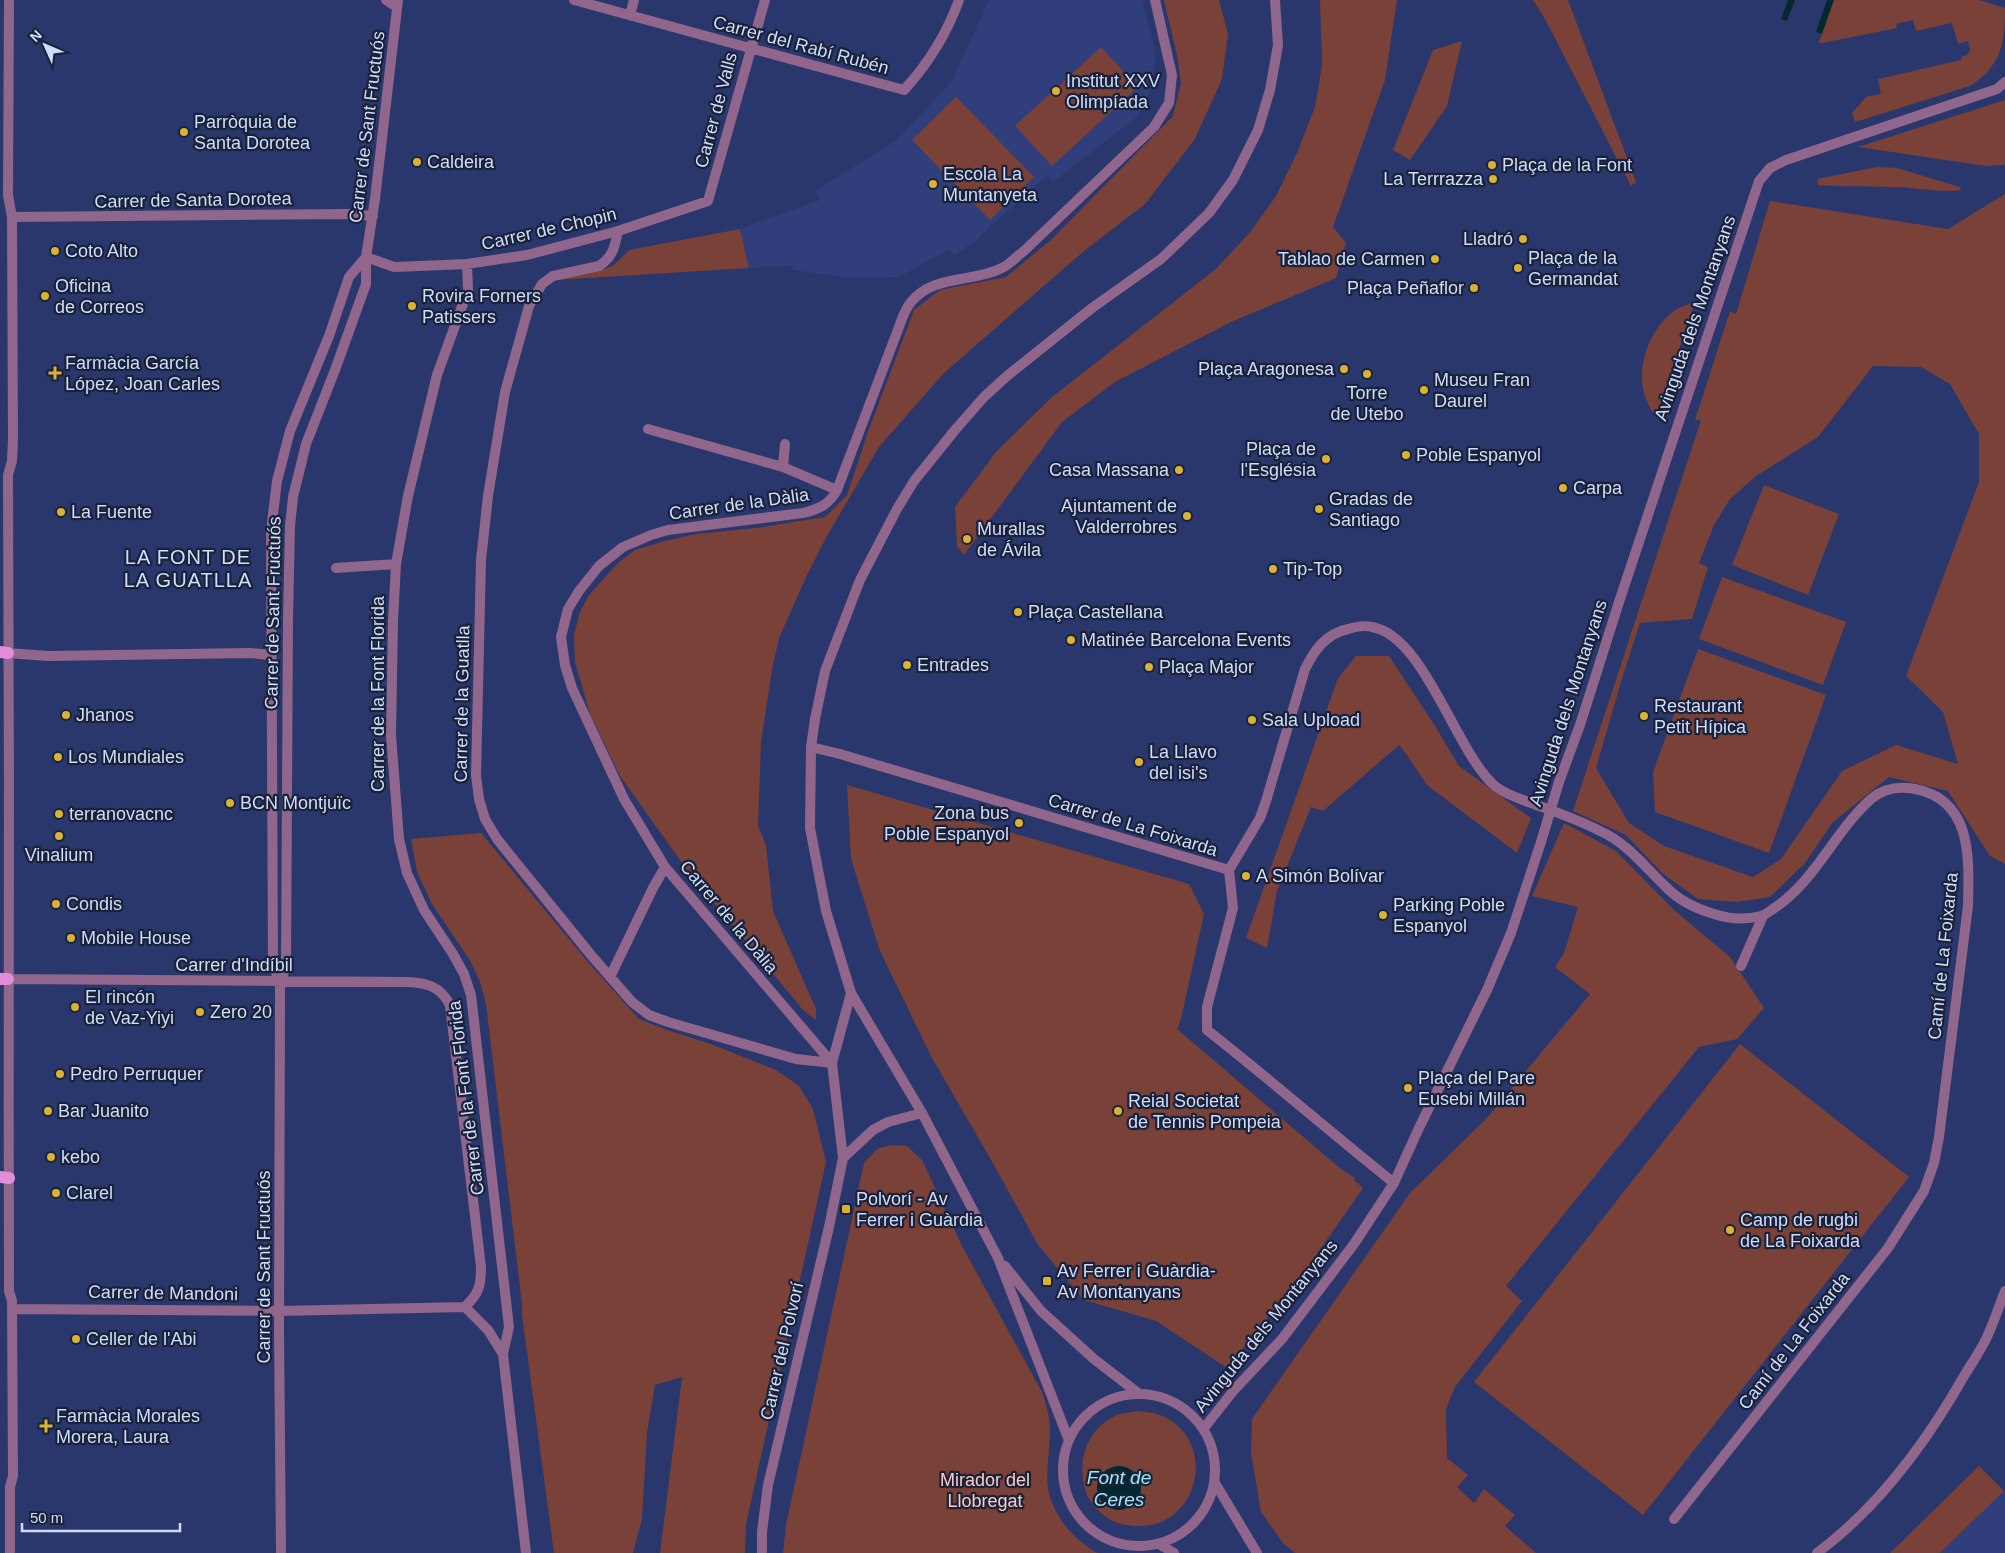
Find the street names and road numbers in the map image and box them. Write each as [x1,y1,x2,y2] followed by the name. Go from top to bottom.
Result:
[711,12,891,78] street label: Carrer del Rabí Rubén
[345,30,389,224] street label: Carrer de Sant Fructuós
[691,50,741,170] street label: Carrer de Valls
[94,188,293,212] street label: Carrer de Santa Dorotea
[479,204,619,254] street label: Carrer de Chopin
[1650,213,1740,423] street label: Avinguda dels Montanyans
[668,484,811,524] street label: Carrer de la Dàlia
[261,516,285,710] street label: Carrer de Sant Fructuós
[368,595,388,792] street label: Carrer de la Font Florida
[1525,597,1611,809] street label: Avinguda dels Montanyans
[451,624,473,783] street label: Carrer de la Guatlla
[1046,790,1221,861] street label: Carrer de La Foixarda
[676,857,783,978] street label: Carrer de la Dàlia
[1924,870,1962,1041] street label: Camí de La Foixarda
[175,955,293,975] street label: Carrer d'Indíbil
[444,998,488,1197] street label: Carrer de la Font Florida
[254,1170,274,1364] street label: Carrer de Sant Fructuós
[1190,1236,1342,1416] street label: Avinguda dels Montanyans
[1734,1268,1854,1413] street label: Camí de La Foixarda
[756,1280,808,1422] street label: Carrer del Polvorí
[88,1282,238,1304] street label: Carrer de Mandoni

